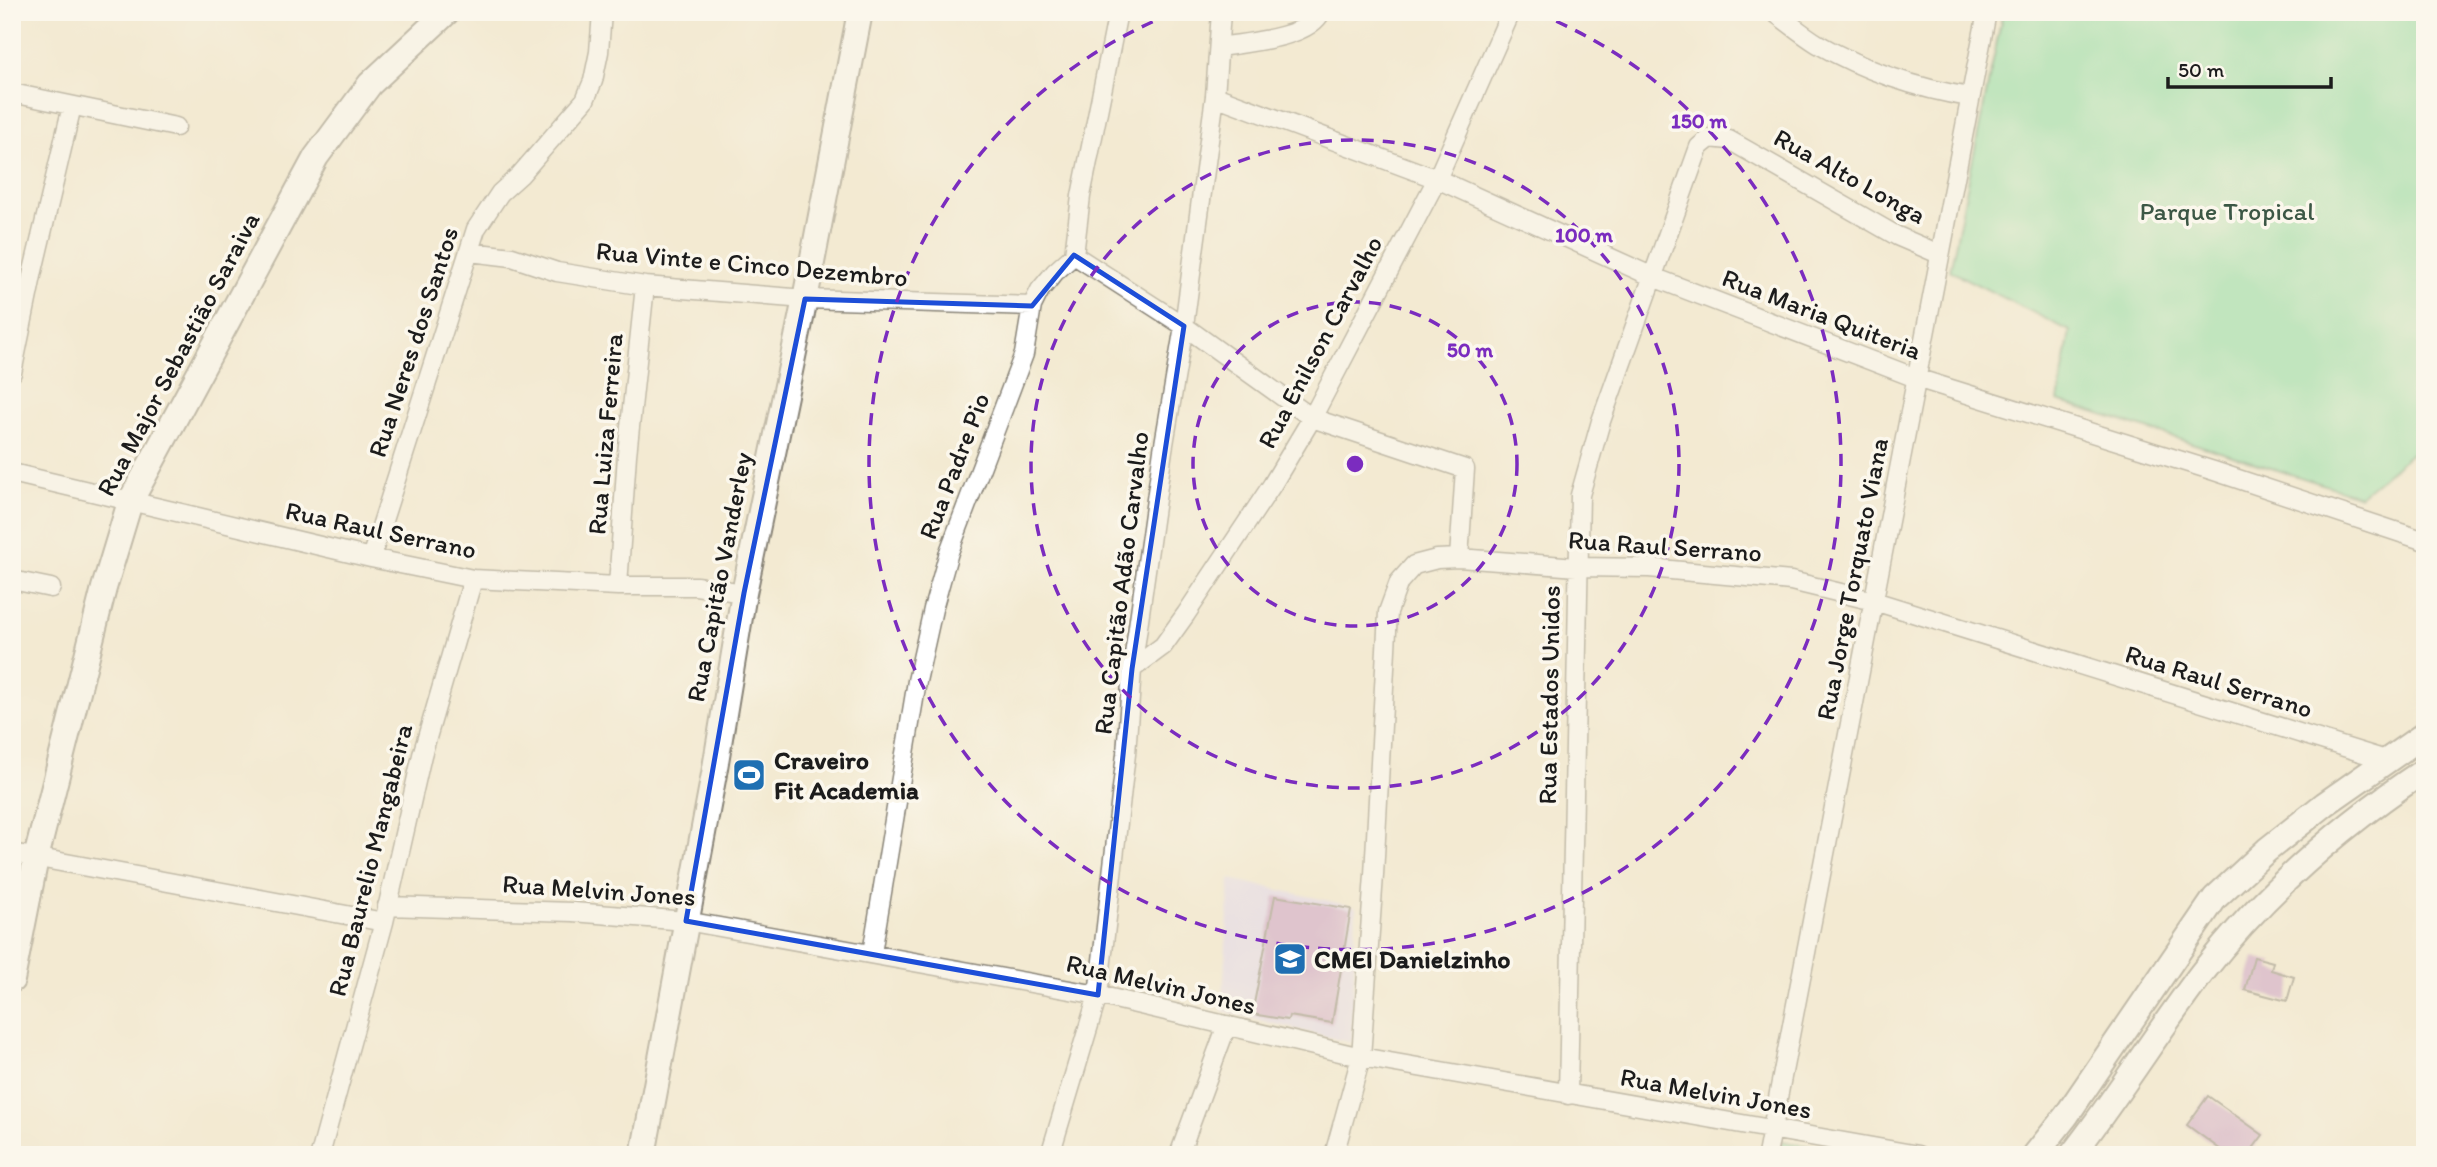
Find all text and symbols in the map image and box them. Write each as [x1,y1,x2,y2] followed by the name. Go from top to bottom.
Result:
[2168,46,2330,90] scale bar
[2178,57,2225,82] text: 50 m
[1671,108,1727,133] text: 150 m
[1768,121,1932,231] street label: Rua Alto Longa
[2139,195,2315,227] park label: Parque Tropical
[89,206,267,502] street label: Rua Major Sebastião Saraiva
[1555,222,1613,247] text: 100 m
[361,223,465,461] street label: Rua Neres dos Santos
[1250,230,1390,454] street label: Rua Enilson Carvalho
[595,234,909,294] street label: Rua Vinte e Cinco Dezembro
[1718,261,1927,367] street label: Rua Maria Quiteria
[580,331,630,536] street label: Rua Luiza Ferreira
[1447,337,1494,362] text: 50 m
[911,388,997,544] street label: Rua Padre Pio
[1087,430,1155,736] street label: Rua Capitão Adão Carvalho
[1809,435,1895,723] street label: Rua Jorge Torquato Viana
[679,449,759,705] street label: Rua Capitão Vanderley
[1343,452,1367,476] centre of rings
[283,494,479,566] street label: Rua Raul Serrano
[1567,523,1763,569] street label: Rua Raul Serrano
[1531,585,1567,805] street label: Rua Estados Unidos
[2121,637,2317,725] street label: Rua Raul Serrano
[321,720,420,1000] street label: Rua Baurelio Mangabeira
[774,744,919,806] place label: Craveiro Fit Academia
[730,756,768,794] sports icon: Craveiro Fit Academia
[501,867,697,913] street label: Rua Melvin Jones
[1271,940,1309,978] school or university icon: CMEI Danielzinho
[1314,943,1511,975] place label: CMEI Danielzinho
[1063,947,1259,1021] street label: Rua Melvin Jones
[1618,1060,1814,1126] street label: Rua Melvin Jones

